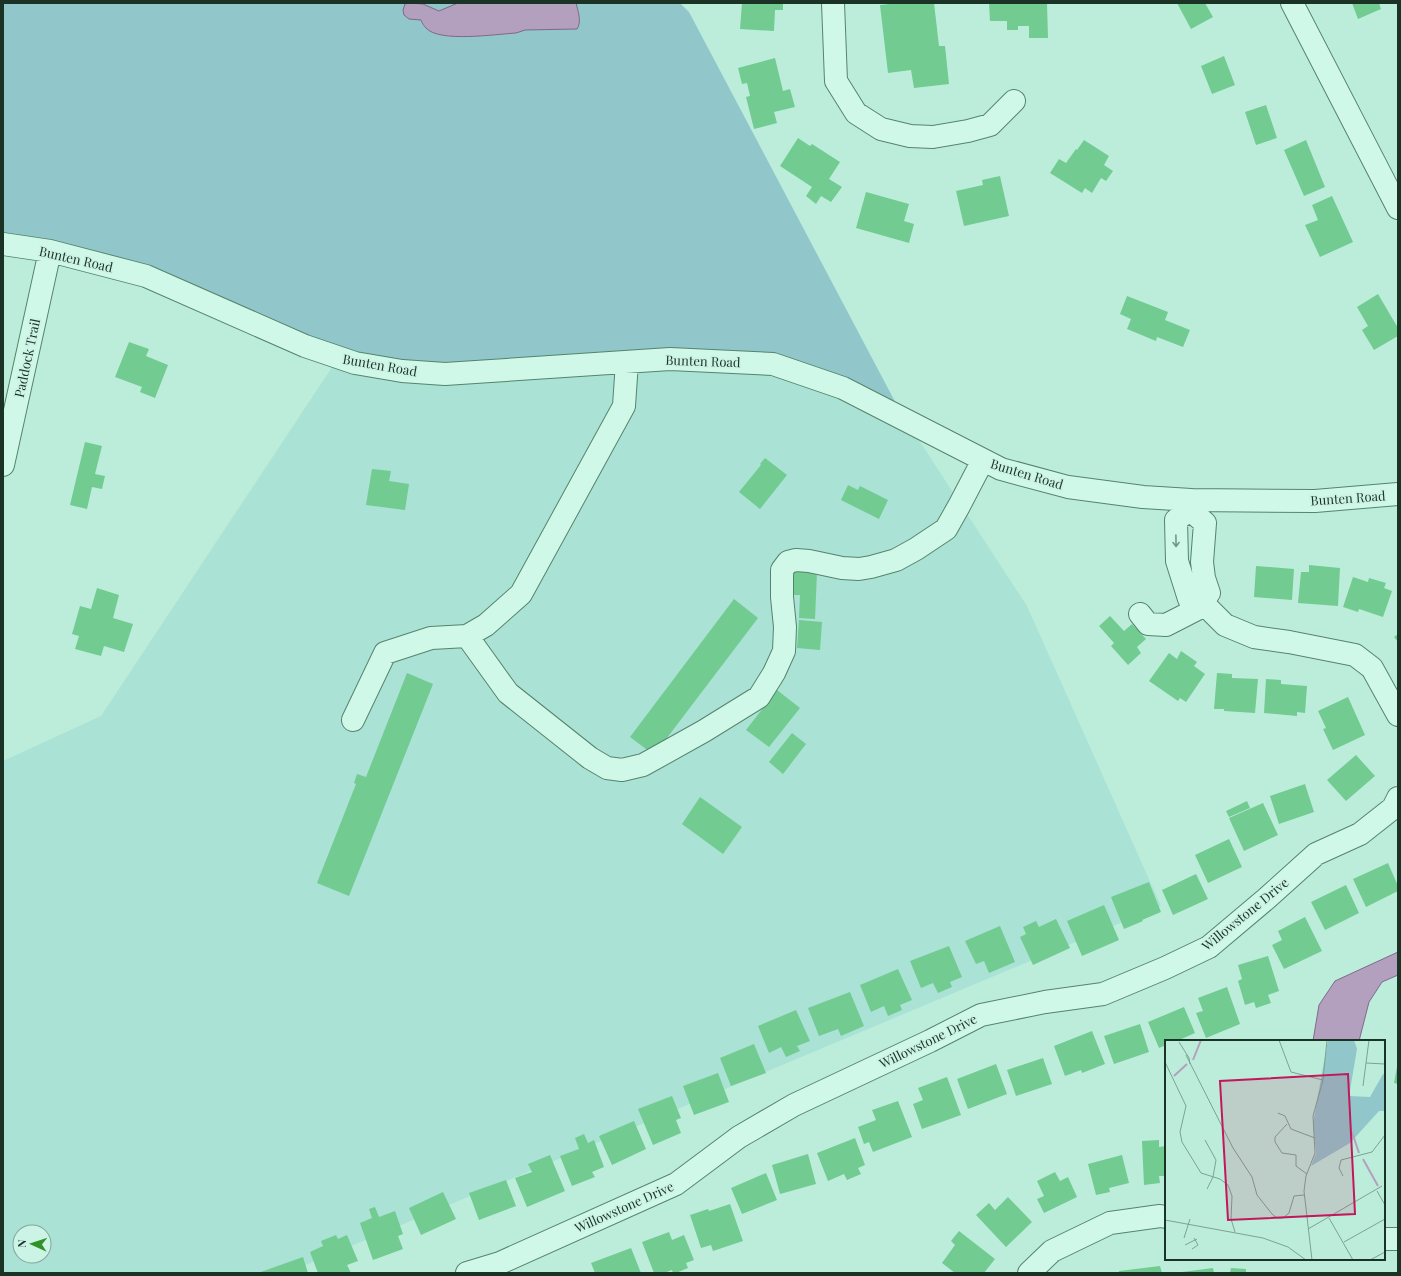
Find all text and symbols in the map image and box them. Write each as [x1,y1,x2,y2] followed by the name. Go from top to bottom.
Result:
[38,242,115,275] street label: Bunten Road
[10,317,43,399] street label: Paddock Trail
[342,350,419,379] street label: Bunten Road
[665,351,741,370] street label: Bunten Road
[989,454,1066,493] street label: Bunten Road
[1310,486,1386,509] street label: Bunten Road
[1172,534,1180,547] one-way arrow
[1197,873,1292,954] street label: Willowstone Drive
[875,1009,980,1072] street label: Willowstone Drive
[1165,1040,1385,1260] inset map
[571,1177,676,1236] street label: Willowstone Drive
[12,1224,52,1264] north arrow
[14,1239,29,1248] text: N

